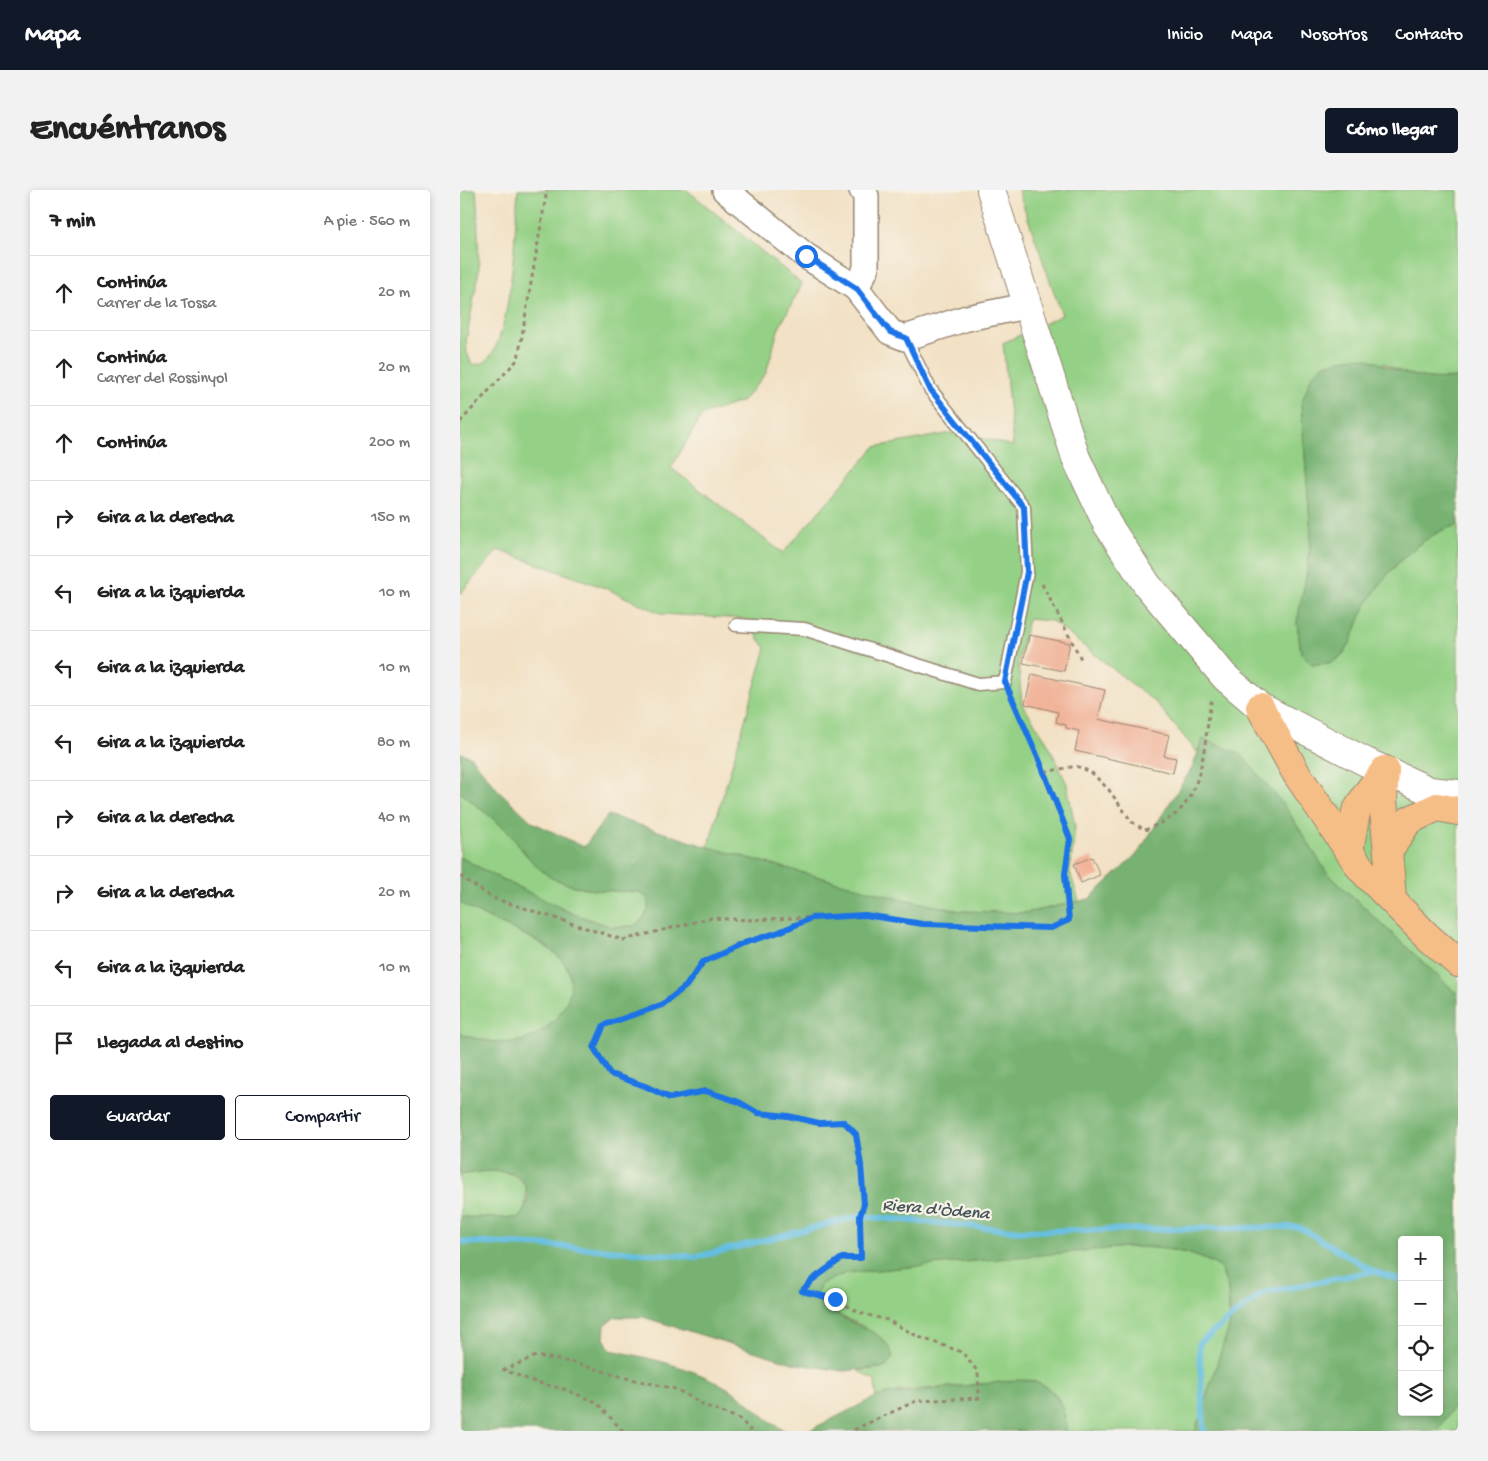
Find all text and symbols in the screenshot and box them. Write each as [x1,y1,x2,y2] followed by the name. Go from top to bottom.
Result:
[25,21,80,50] text: Mapa
[1167,25,1203,46] text: Inicio
[1231,25,1272,46] text: Mapa
[1300,25,1367,46] text: Nosotros
[1395,25,1463,46] text: Contacto
[1325,108,1458,153] button: Cómo llegar
[30,110,225,151] text: Encuéntranos
[50,210,95,235] text: 7 min
[324,213,410,232] text: A pie · 560 m
[795,245,818,268] route start
[97,272,167,295] text: Continúa
[50,279,78,307] icon: ahead
[378,284,410,303] text: 20 m
[97,295,216,314] text: Carrer de la Tossa
[97,347,167,370] text: Continúa
[50,354,78,382] icon: ahead
[378,359,410,378] text: 20 m
[97,370,228,389] text: Carrer del Rossinyol
[50,429,78,457] icon: ahead
[97,432,167,455] text: Continúa
[369,434,410,453] text: 200 m
[50,504,78,532] icon: right
[97,507,234,530] text: Gira a la derecha
[371,509,410,528] text: 150 m
[50,579,78,607] icon: left
[97,582,244,605] text: Gira a la izquierda
[379,584,410,603] text: 10 m
[50,654,78,682] icon: left
[97,657,244,680] text: Gira a la izquierda
[379,659,410,678] text: 10 m
[50,729,78,757] icon: left
[97,732,244,755] text: Gira a la izquierda
[377,734,410,753] text: 80 m
[50,804,78,832] icon: right
[97,807,234,830] text: Gira a la derecha
[378,809,410,828] text: 40 m
[50,879,78,907] icon: right
[97,882,234,905] text: Gira a la derecha
[378,884,410,903] text: 20 m
[50,954,78,982] icon: left
[97,957,244,980] text: Gira a la izquierda
[379,959,410,978] text: 10 m
[50,1029,78,1057] icon: arrive
[97,1032,243,1055] text: Llegada al destino
[50,1095,225,1140] button: Guardar
[235,1095,410,1140] button: Compartir
[881,1195,991,1226] water label: Riera d'Òdena
[1398,1236,1443,1416] map controls
[1398,1236,1443,1281] button: +
[1398,1281,1443,1326] button: −
[824,1288,847,1311] route end
[1398,1326,1443,1371] button: locate
[1398,1371,1443,1416] button: layers

